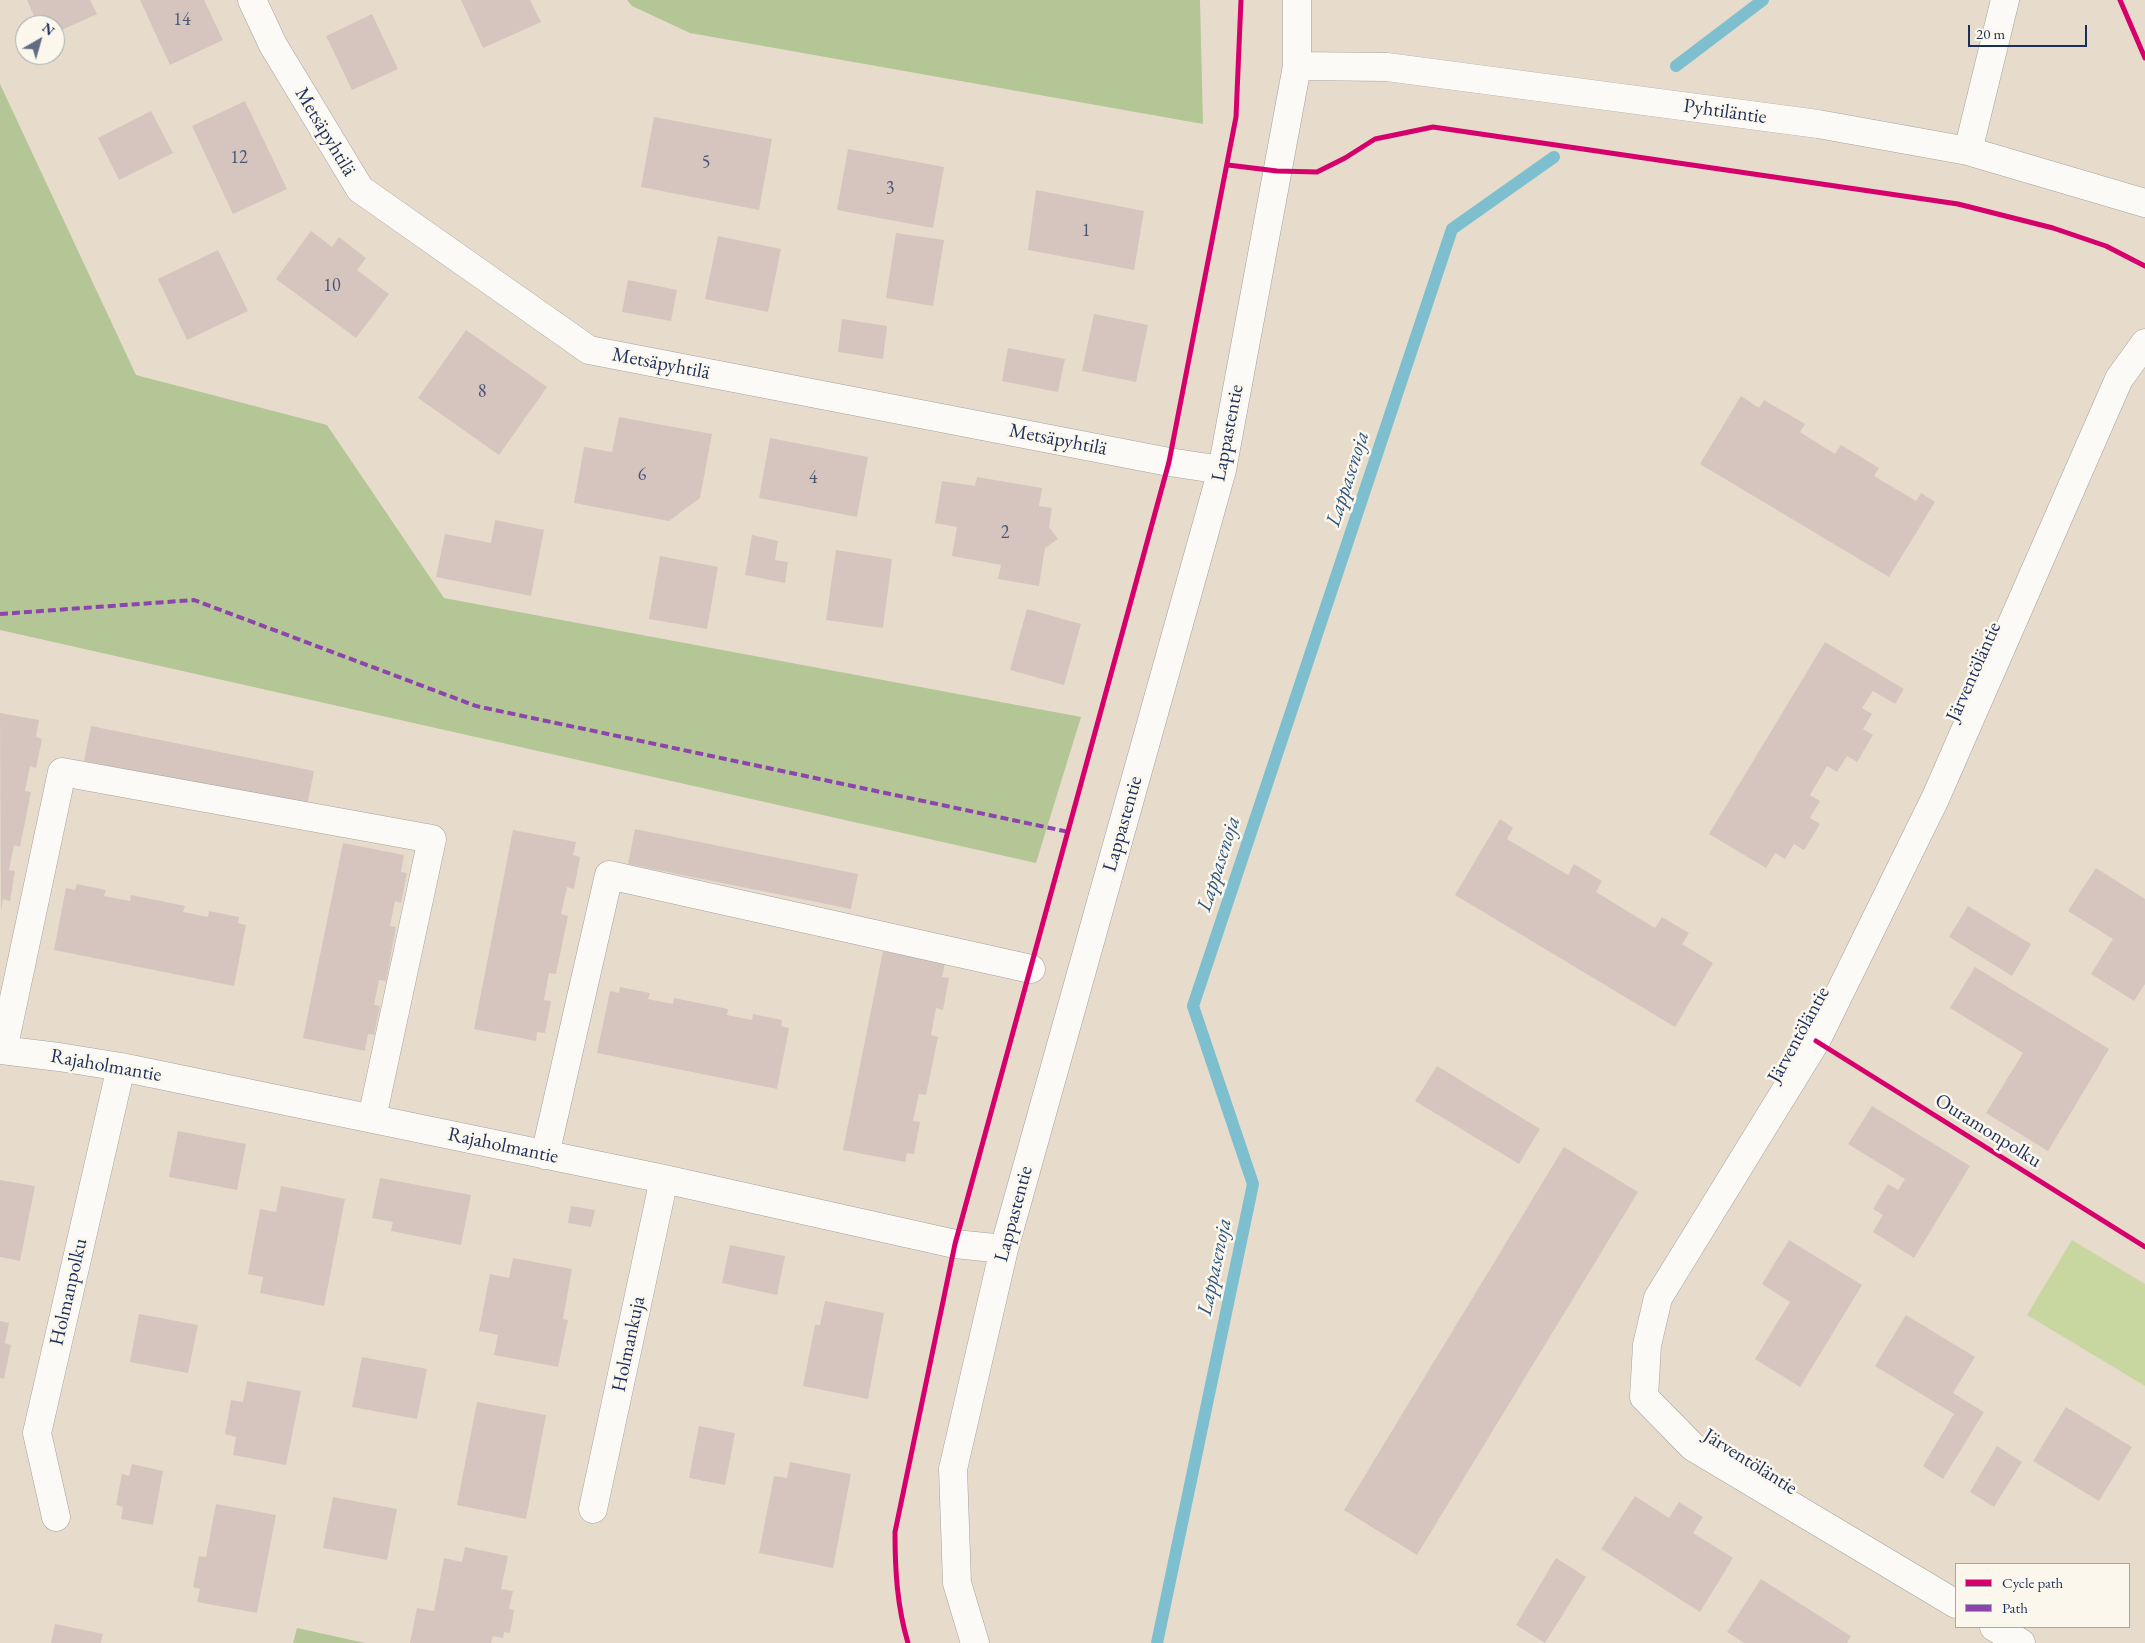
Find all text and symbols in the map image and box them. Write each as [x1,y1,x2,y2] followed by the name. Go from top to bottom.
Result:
[173,9,191,31] house number: 14
[15,15,65,65] north arrow
[1970,15,2089,47] scale bar
[39,18,59,40] text: N
[1976,24,2005,43] text: 20 m
[289,83,361,181] street label: Metsäpyhtilä
[1682,94,1768,130] street label: Pyhtiläntie
[230,147,248,169] house number: 12
[702,152,710,174] house number: 5
[886,178,894,200] house number: 3
[1082,220,1090,242] house number: 1
[323,275,341,297] house number: 10
[610,343,712,385] street label: Metsäpyhtilä
[478,381,486,403] house number: 8
[1207,383,1249,483] street label: Lappastentie
[1007,419,1109,461] street label: Metsäpyhtilä
[1321,428,1375,530] water label: Lappasenoja
[638,464,646,486] house number: 6
[809,467,817,489] house number: 4
[1001,522,1009,544] house number: 2
[1941,619,2007,725] street label: Järventöläntie
[1098,774,1148,874] street label: Lappastentie
[1192,813,1246,915] water label: Lappasenoja
[1763,983,1835,1087] street label: Järventöläntie
[49,1044,163,1088] street label: Rajaholmantie
[1930,1089,2046,1173] street label: Ouramonpolku
[446,1123,560,1169] street label: Rajaholmantie
[990,1164,1038,1264] street label: Lappastentie
[1192,1216,1238,1318] water label: Lappasenoja
[45,1236,93,1348] street label: Holmanpolku
[607,1294,651,1394] street label: Holmankuja
[1699,1424,1801,1500] street label: Järventöläntie
[1955,1563,2130,1628] legend
[2002,1573,2063,1592] text: Cycle path
[2002,1598,2028,1617] text: Path

